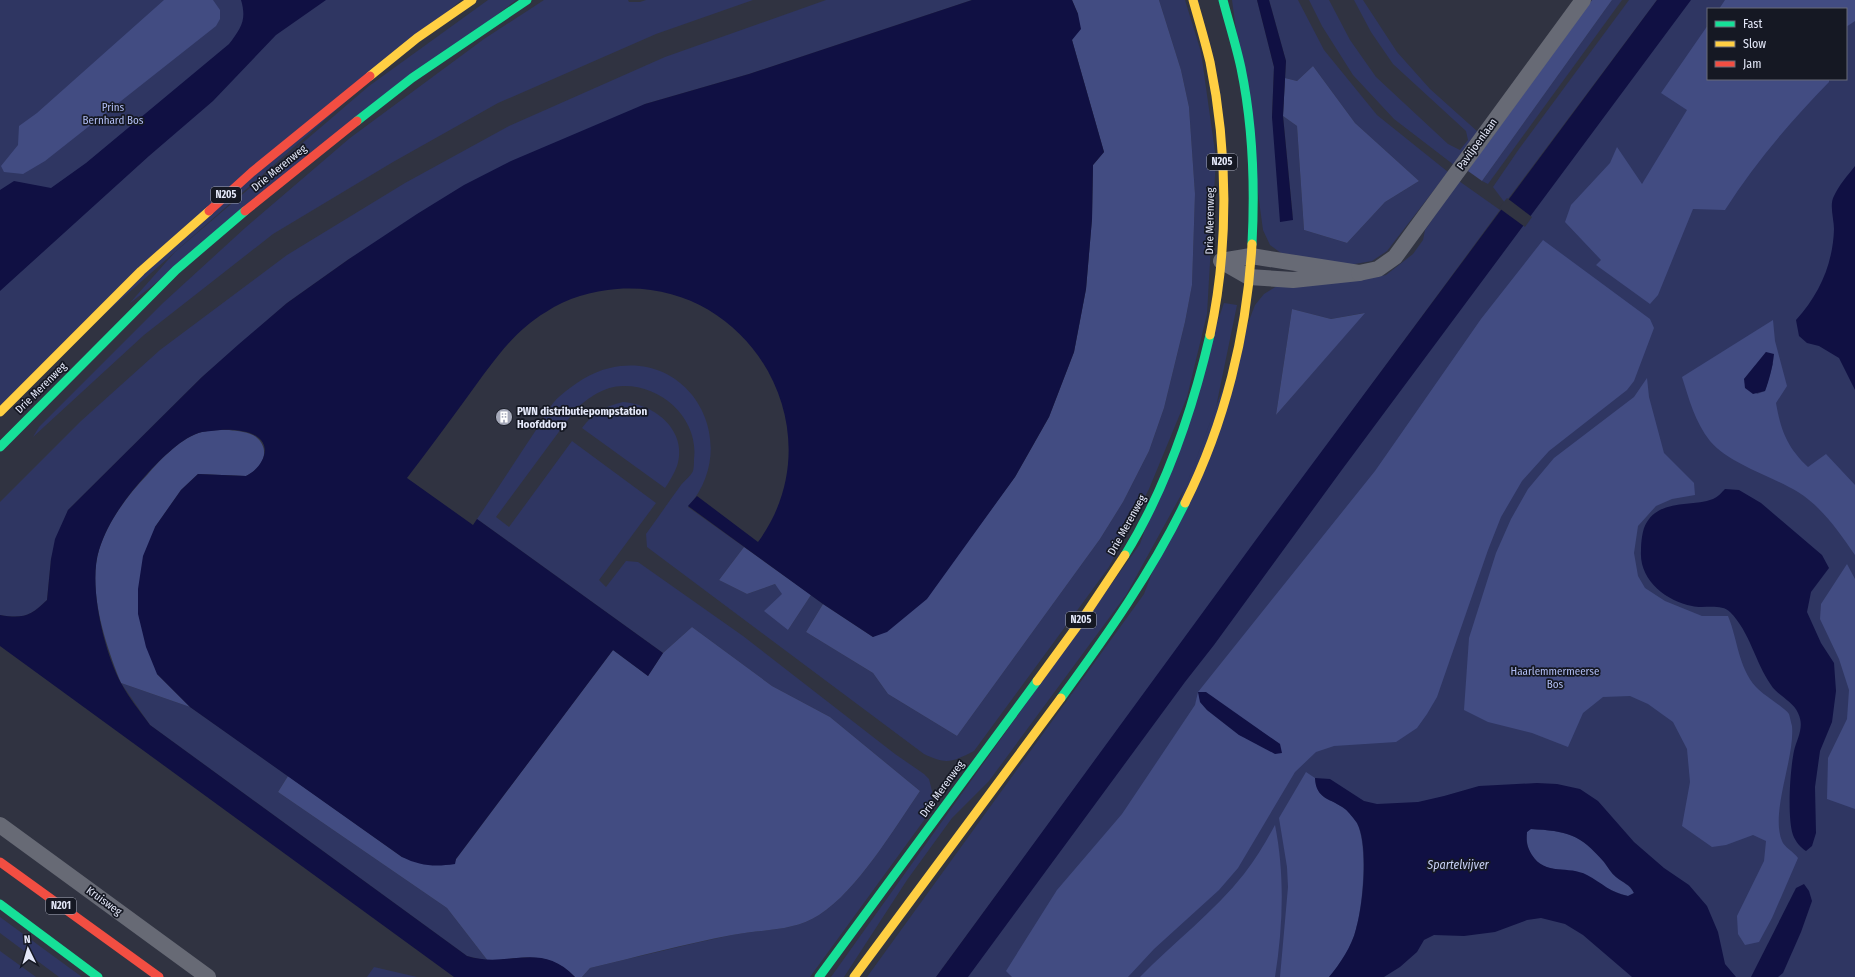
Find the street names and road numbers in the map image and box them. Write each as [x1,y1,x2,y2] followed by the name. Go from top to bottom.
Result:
[1454,116,1500,172] street label: Paviljoenlaan
[249,141,310,194] street label: Drie Merenweg
[1207,154,1237,170] road number: N205
[211,187,241,203] road number: N205
[1203,187,1217,255] street label: Drie Merenweg
[13,359,70,416] street label: Drie Merenweg
[1105,492,1149,557] street label: Drie Merenweg
[1066,612,1096,628] road number: N205
[917,757,967,820] street label: Drie Merenweg
[84,884,125,919] street label: Kruisweg
[46,898,76,914] road number: N201

